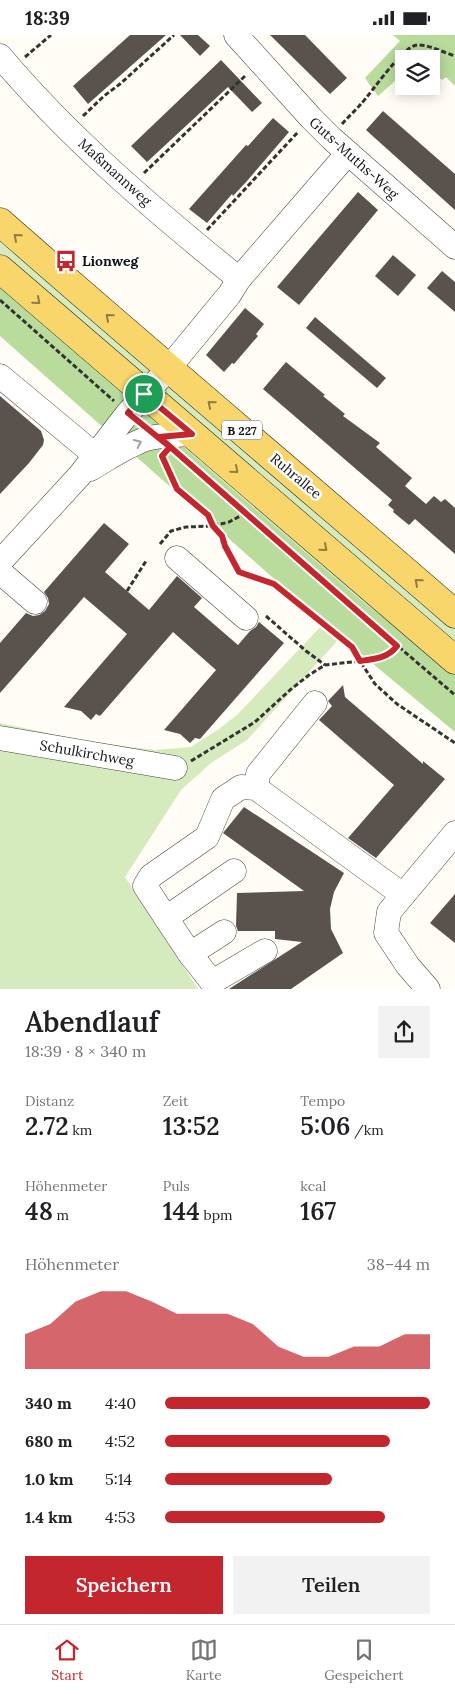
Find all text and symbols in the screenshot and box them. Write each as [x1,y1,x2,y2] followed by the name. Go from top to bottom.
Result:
[25,6,70,30] text: 18:39
[395,50,440,95] map controls
[395,50,440,95] button: layers
[306,113,403,203] street label: Guts-Muths-Weg
[75,134,156,210] street label: Maßmannweg
[13,234,22,243] one-way arrow
[53,248,79,274] bus stop icon: Lionweg
[82,252,139,270] place label: Lionweg
[31,296,40,305] one-way arrow
[105,314,114,323] one-way arrow
[123,373,165,415] pin
[130,380,158,408] icon: arrive
[208,402,217,410] one-way arrow
[222,421,262,439] road number: B 227
[133,439,142,449] one-way arrow
[267,449,326,503] street label: Ruhrallee
[229,465,238,474] one-way arrow
[319,542,328,551] one-way arrow
[415,579,424,588] one-way arrow
[38,736,136,770] street label: Schulkirchweg
[25,1004,159,1040] text: Abendlauf
[378,1006,430,1058] button: share
[25,1041,146,1061] text: 18:39 · 8 × 340 m
[25,1092,74,1110] text: Distanz
[163,1092,188,1110] text: Zeit
[300,1092,345,1110] text: Tempo
[25,1110,69,1142] text: 2.72
[163,1110,220,1142] text: 13:52
[300,1110,350,1142] text: 5:06
[69,1121,92,1139] text: km
[350,1121,384,1139] text: /km
[25,1177,107,1195] text: Höhenmeter
[163,1177,190,1195] text: Puls
[300,1177,326,1195] text: kcal
[25,1195,53,1227] text: 48
[163,1195,200,1227] text: 144
[300,1195,336,1227] text: 167
[53,1206,69,1224] text: m
[200,1206,233,1224] text: bpm
[25,1254,119,1274] text: Höhenmeter
[367,1254,430,1274] text: 38–44 m
[25,1393,72,1413] text: 340 m
[105,1393,136,1413] text: 4:40
[25,1431,72,1451] text: 680 m
[105,1431,135,1451] text: 4:52
[25,1469,74,1489] text: 1.0 km
[105,1469,132,1489] text: 5:14
[25,1507,72,1527] text: 1.4 km
[105,1507,135,1527] text: 4:53
[25,1556,223,1614] button: Speichern
[233,1556,430,1614] button: Teilen
[51,1636,83,1684] tab: Start
[186,1636,222,1684] tab: Karte
[324,1636,404,1684] tab: Gespeichert

